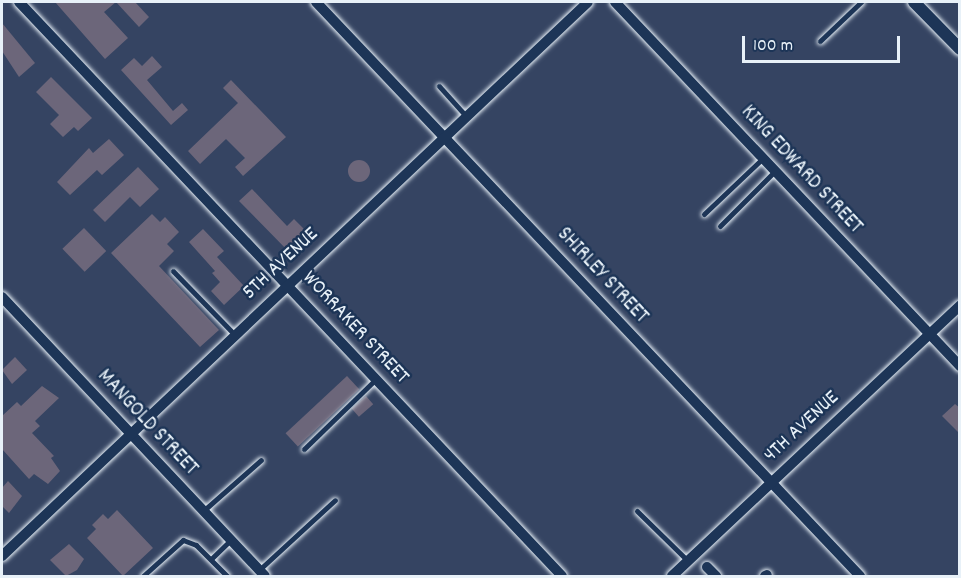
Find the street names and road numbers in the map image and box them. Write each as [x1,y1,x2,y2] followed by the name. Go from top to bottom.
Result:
[735,100,867,240] street label: KING EDWARD STREET
[238,222,324,306] street label: 5TH AVENUE
[551,223,653,329] street label: SHIRLEY STREET
[296,266,414,390] street label: WORRAKER STREET
[91,365,203,481] street label: MANGOLD STREET
[759,386,845,468] street label: 4TH AVENUE

